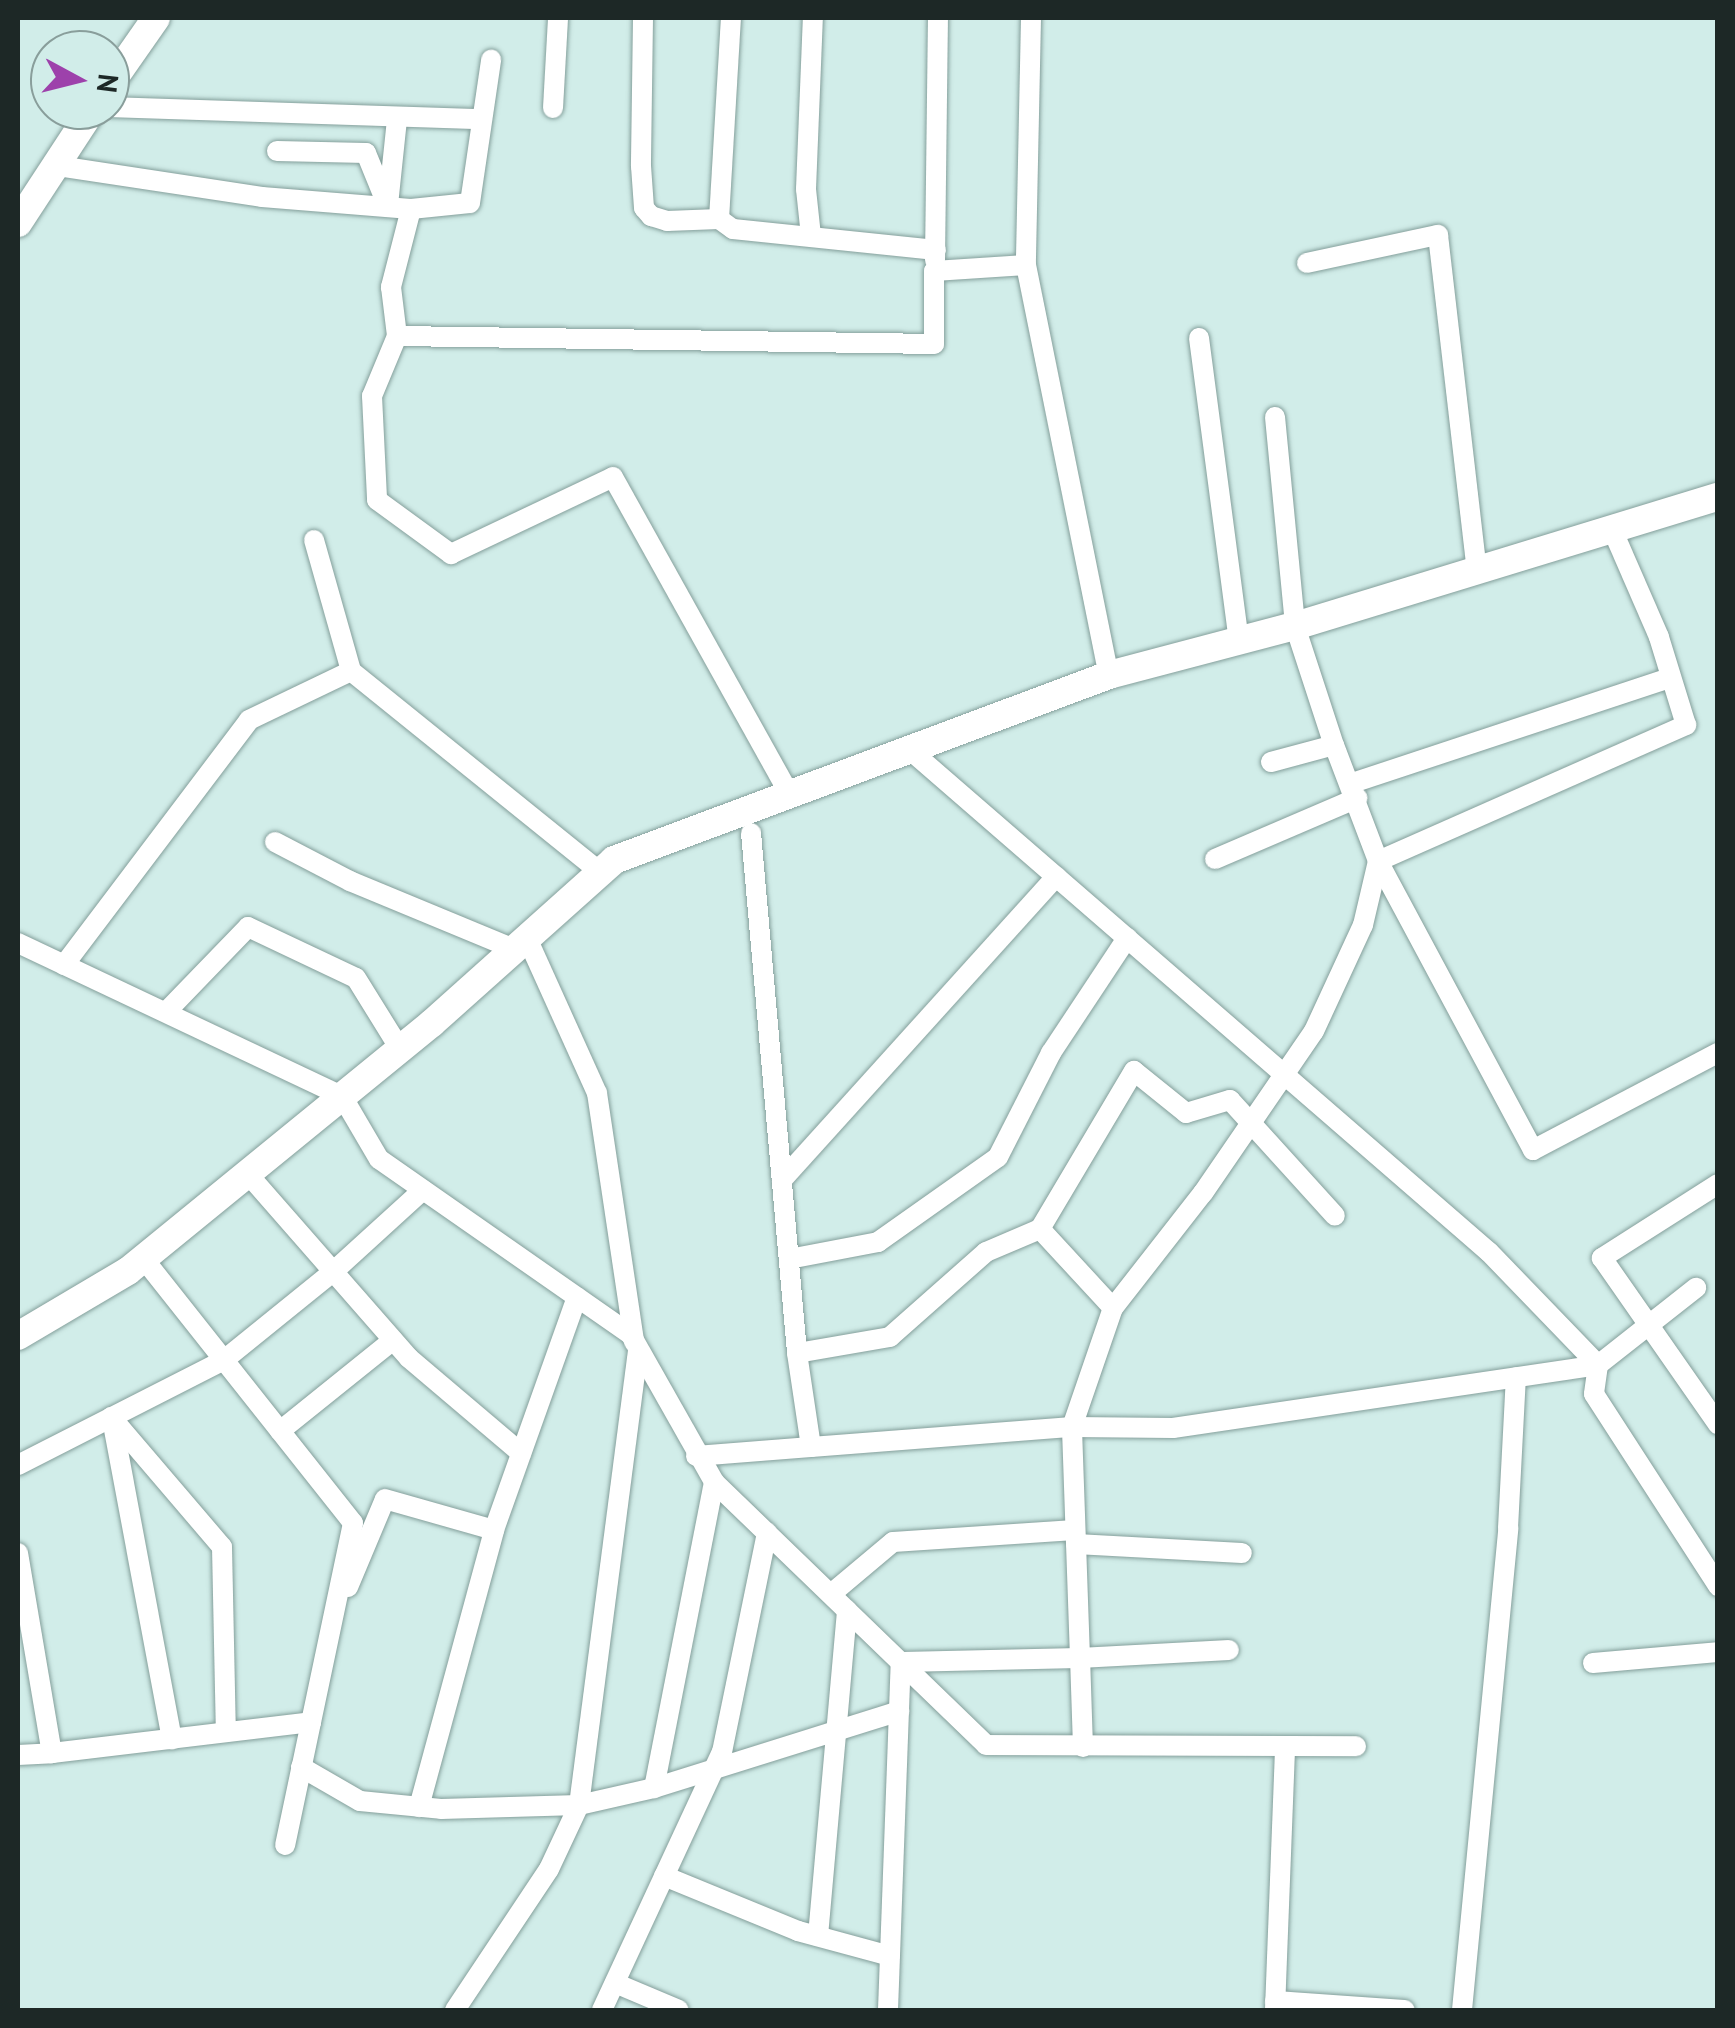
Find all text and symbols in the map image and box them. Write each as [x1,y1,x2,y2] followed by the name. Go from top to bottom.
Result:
[30,30,130,130] north arrow
[89,72,128,95] text: N

